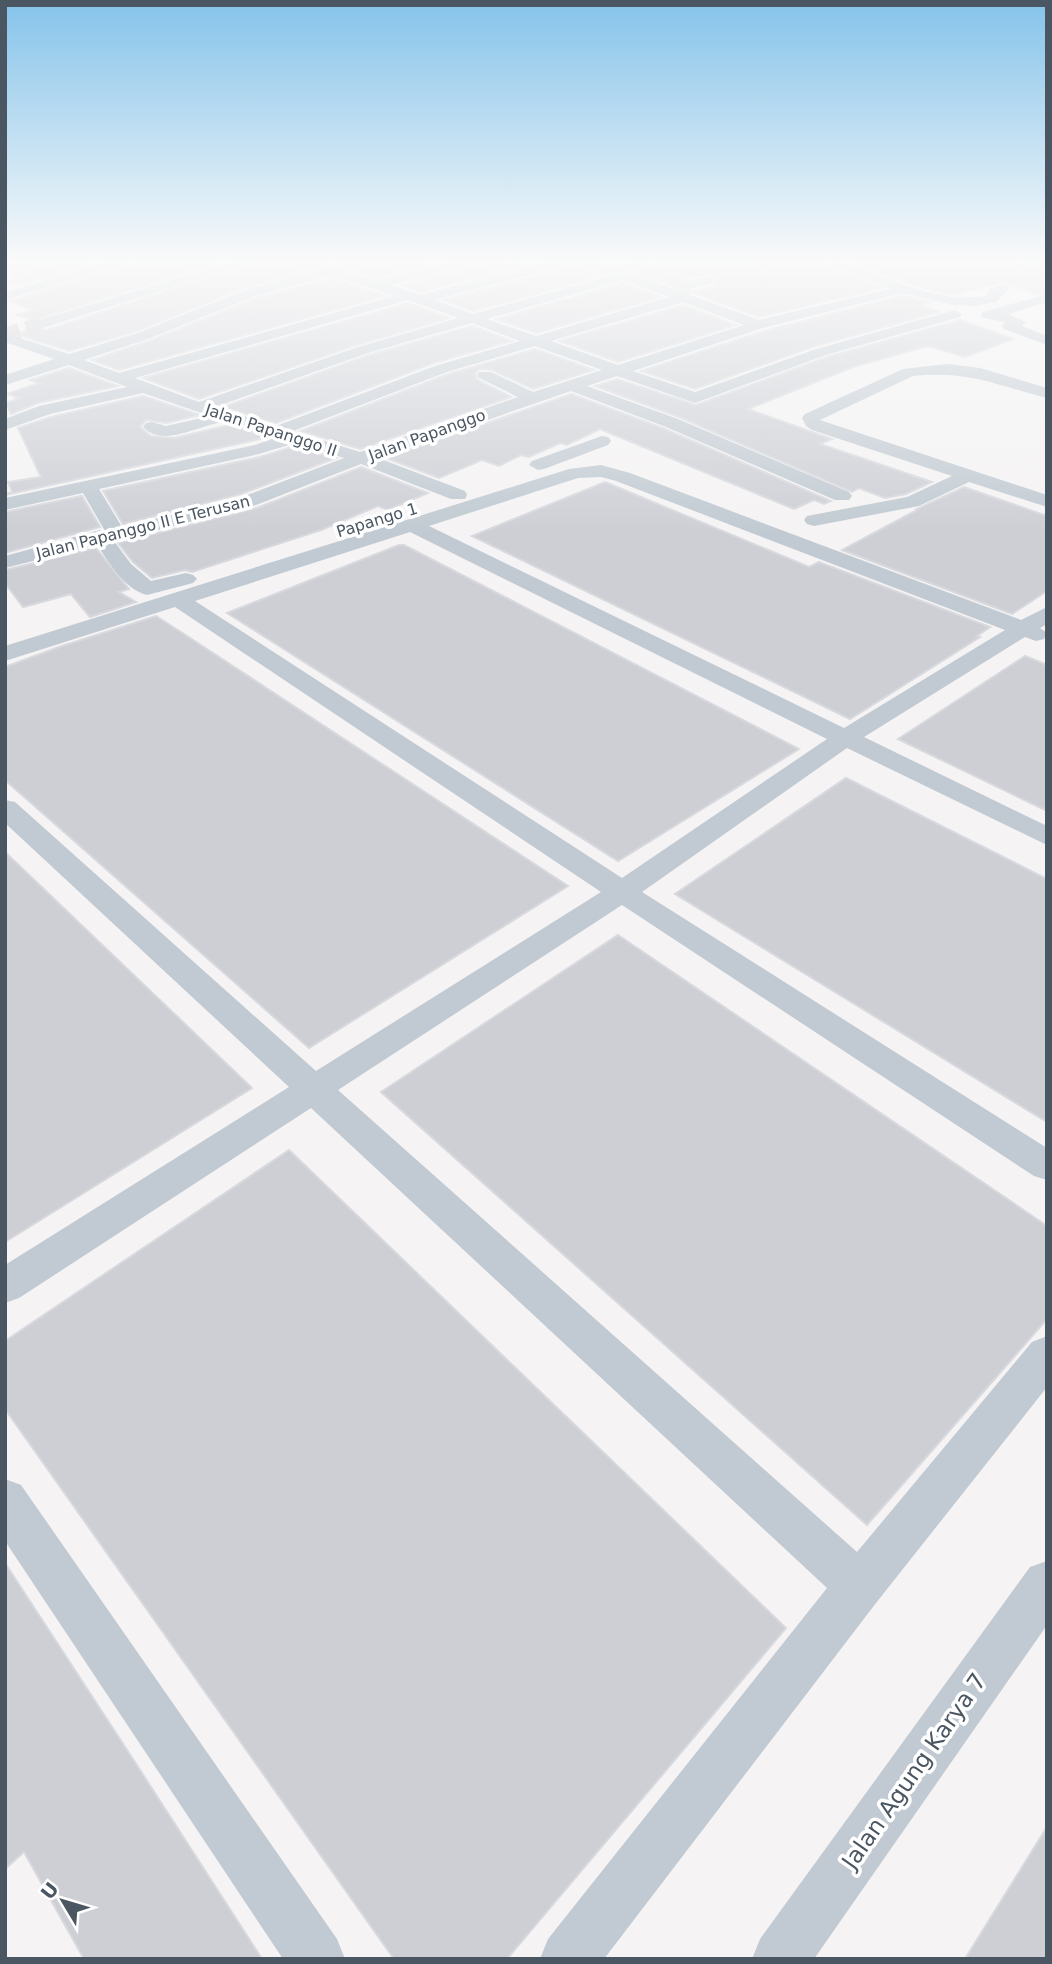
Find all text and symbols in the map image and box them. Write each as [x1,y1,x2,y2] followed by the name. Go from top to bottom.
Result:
[202,399,339,460] street label: Jalan Papanggo II
[365,405,488,465] street label: Jalan Papanggo
[33,491,252,563] street label: Jalan Papanggo II E Terusan
[334,499,420,541] street label: Papango 1
[836,1668,991,1875] street label: Jalan Agung Karya 7
[28,1866,98,1936] north arrow
[36,1878,63,1903] text: U

